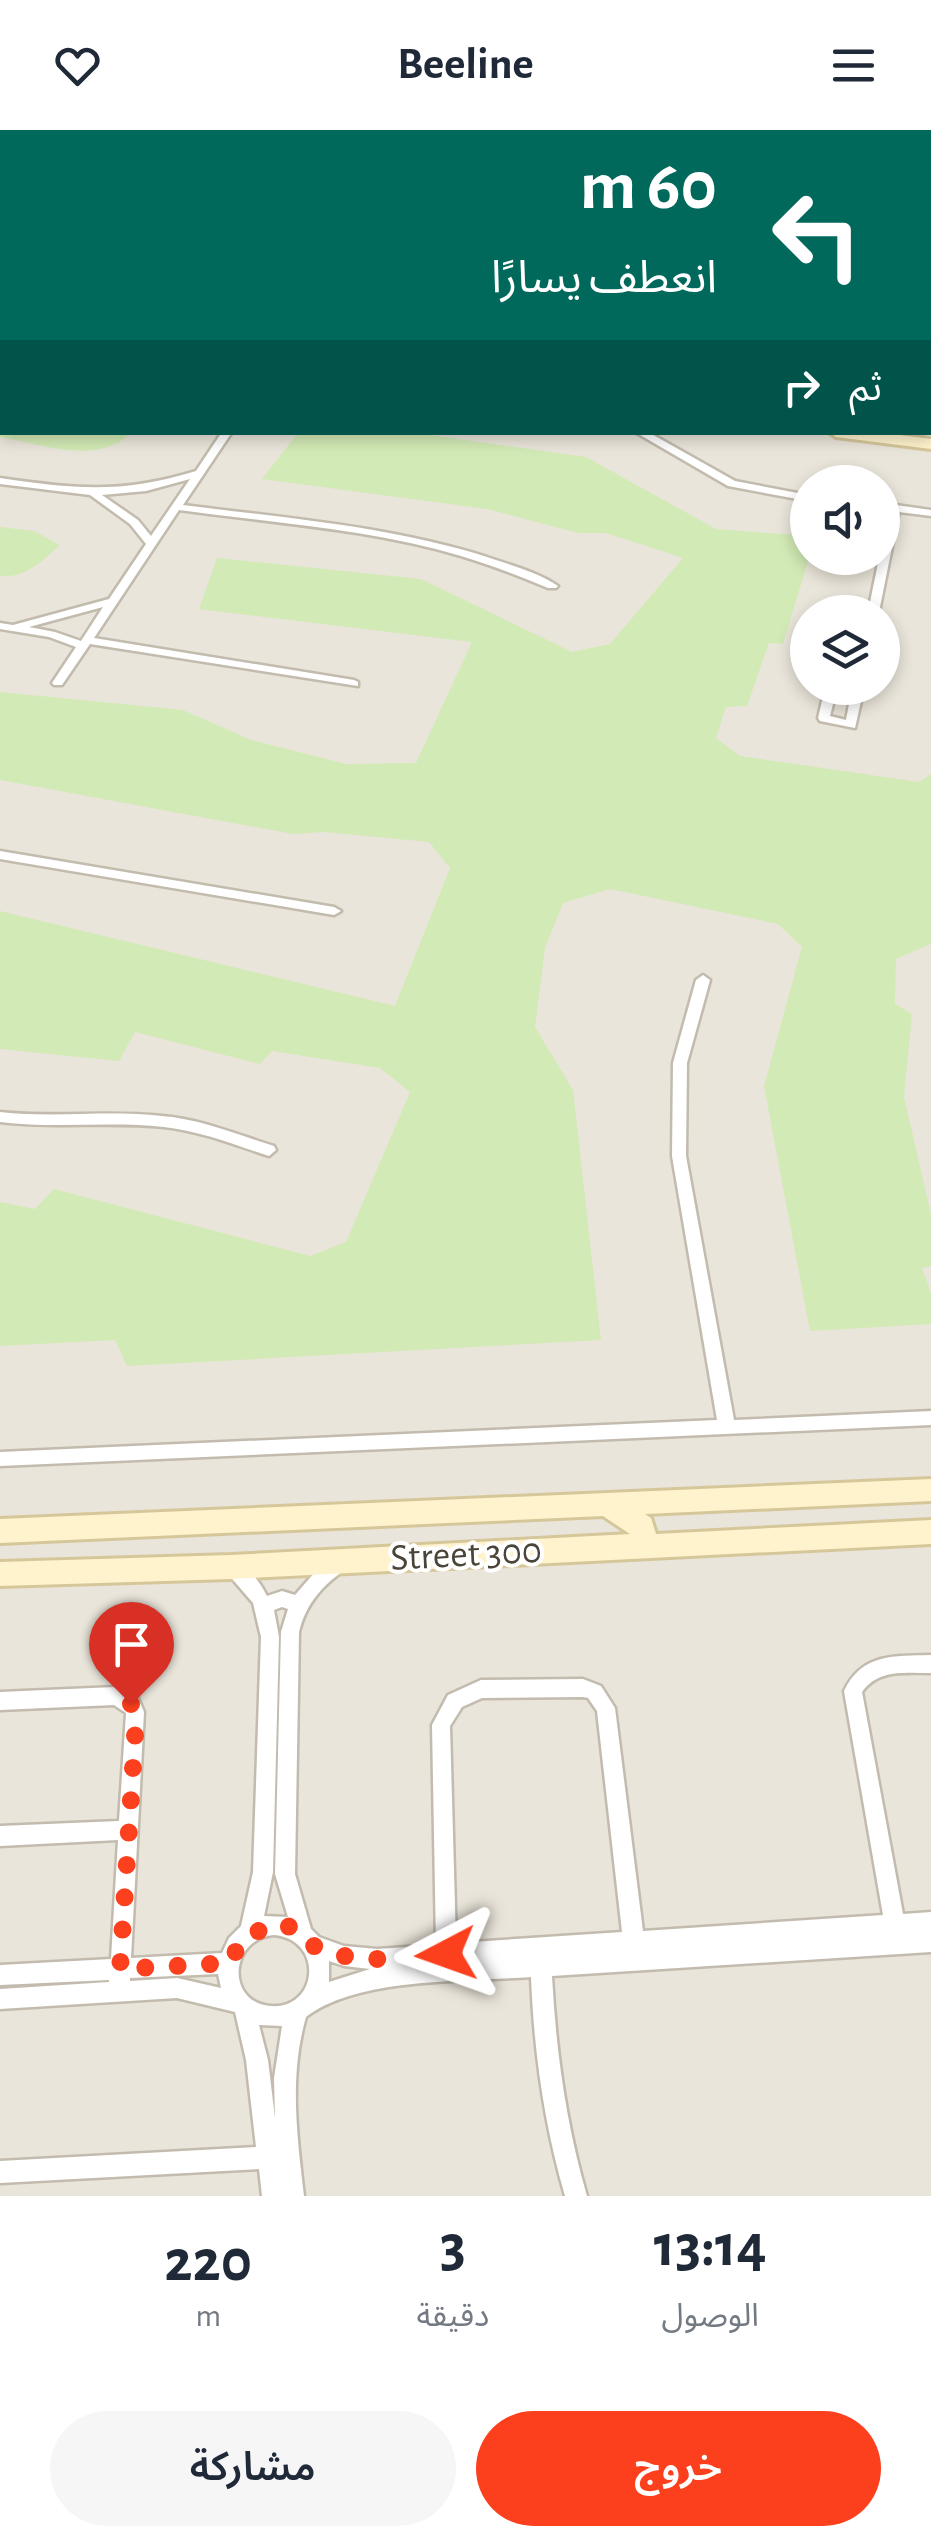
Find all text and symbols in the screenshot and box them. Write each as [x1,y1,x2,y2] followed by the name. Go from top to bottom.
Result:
[50,38,105,93] icon: heart
[826,38,881,93] icon: menu
[397,42,534,87] text: Beeline
[580,152,717,222] text: 60 m
[752,170,882,300] icon: left
[491,256,717,301] text: انعطف يسارًا
[774,360,829,415] icon: right
[849,370,882,408] text: ثم
[790,465,900,705] map controls
[790,465,900,575] button: sound
[790,595,900,705] button: layers
[389,1532,543,1578] street label: Street 300
[89,1602,174,1705] pin
[104,1617,159,1672] icon: arrive
[394,1902,498,2006] position arrow
[440,2217,466,2277] text: 3
[654,2217,767,2277] text: 13:14
[164,2232,252,2292] text: 220
[195,2300,221,2332] text: m
[416,2300,489,2332] text: دقيقة
[662,2300,759,2332] text: الوصول
[50,2411,456,2526] button: مشاركة
[476,2411,881,2526] button: خروج

